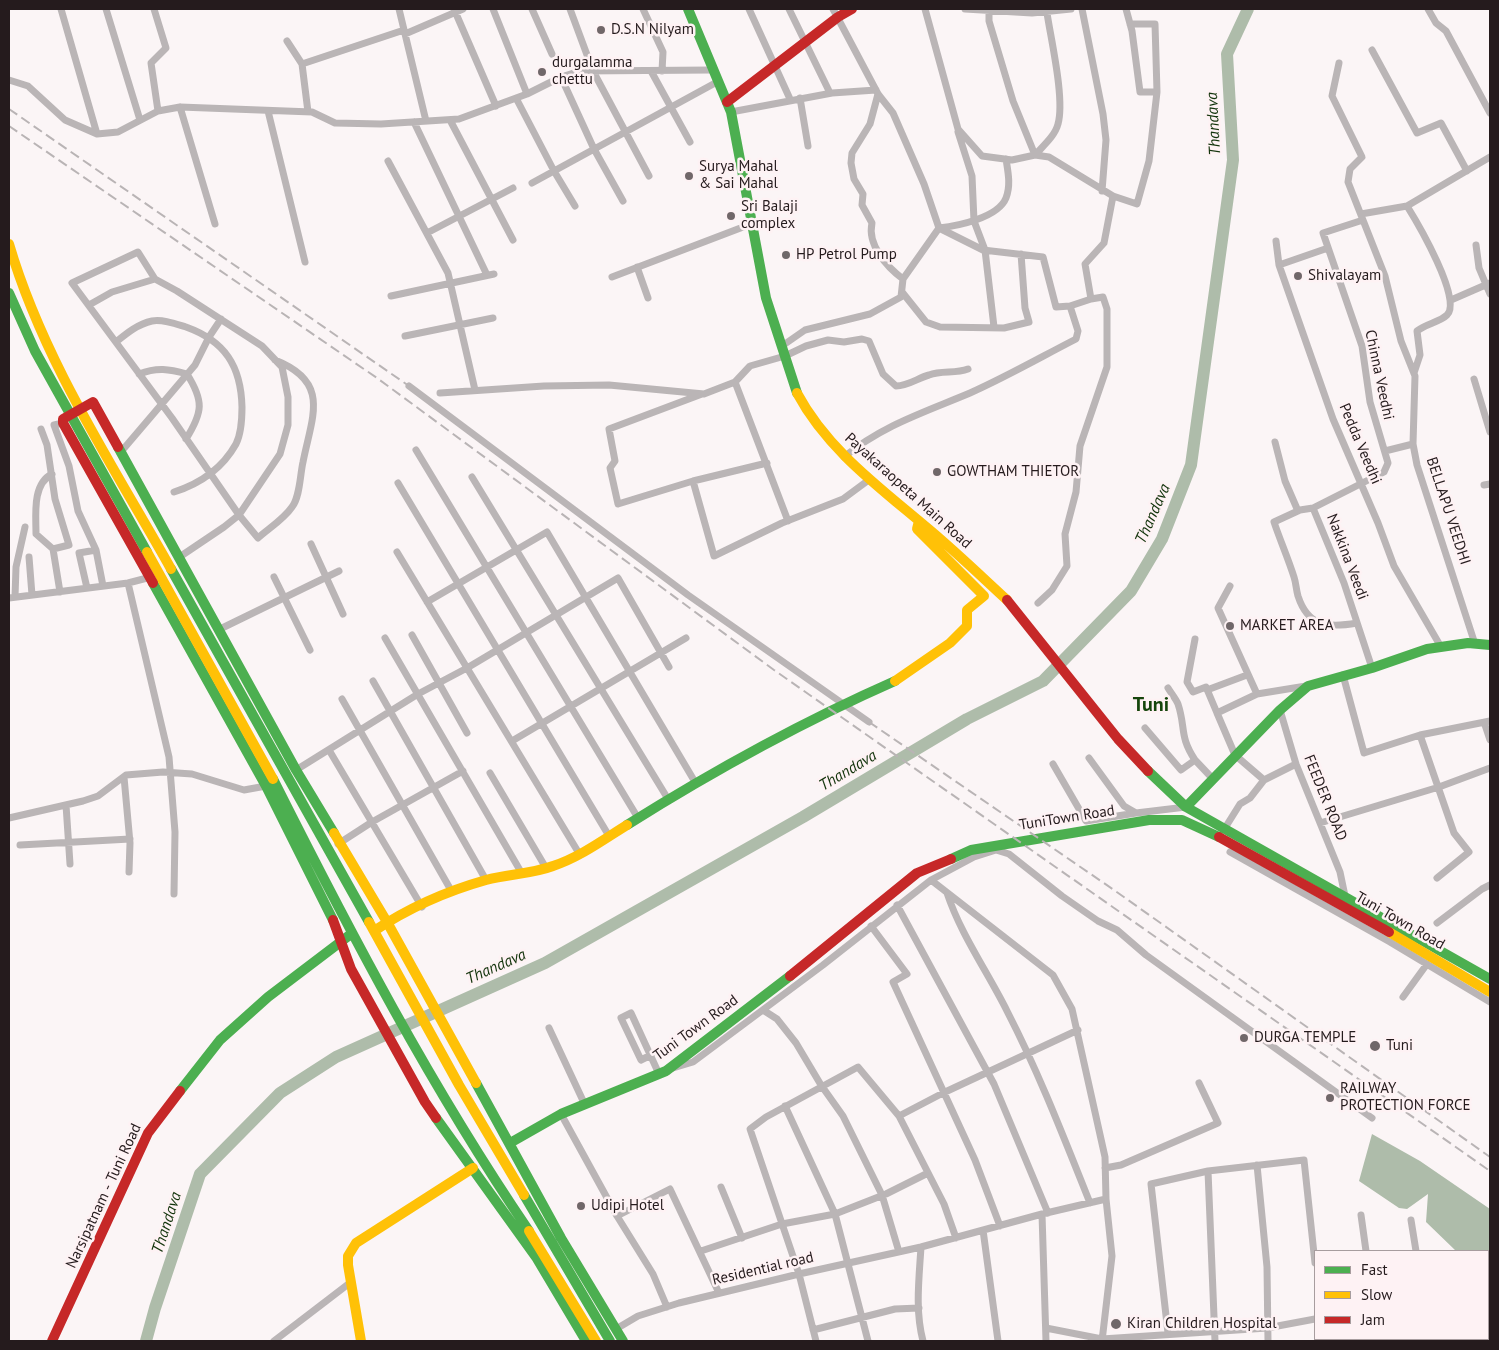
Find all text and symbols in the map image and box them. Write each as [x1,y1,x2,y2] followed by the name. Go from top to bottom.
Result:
[611,21,694,39] place label: D.S.N Nilyam
[595,24,607,36] marker: D.S.N Nilyam
[552,54,632,89] place label: durgalamma chettu
[536,66,548,78] marker: durgalamma chettu
[1203,92,1225,156] water label: Thandava
[699,158,778,193] place label: Surya Mahal & Sai Mahal
[683,170,695,182] marker: Surya Mahal & Sai Mahal
[741,198,798,233] place label: Sri Balaji complex
[725,210,737,222] marker: Sri Balaji complex
[796,246,897,264] place label: HP Petrol Pump
[780,249,792,261] marker: HP Petrol Pump
[1308,267,1381,285] place label: Shivalayam
[1292,270,1304,282] marker: Shivalayam
[1361,328,1397,422] street label: Chinna Veedhi
[1335,401,1385,487] street label: Pedda Veedhi
[841,429,975,553] street label: Payakaraopeta Main Road
[1422,455,1474,567] street label: BELLAPU VEEDHI
[947,463,1079,481] place label: GOWTHAM THIETOR
[931,466,943,478] marker: GOWTHAM THIETOR
[1131,481,1175,547] water label: Thandava
[1322,512,1372,602] street label: Nakkina Veedi
[1240,617,1334,635] place label: MARKET AREA
[1224,620,1236,632] marker: MARKET AREA
[1133,693,1169,717] district label: Tuni
[816,746,880,796] water label: Thandava
[1300,752,1350,844] street label: FEEDER ROAD
[1018,802,1116,834] street label: TuniTown Road
[1352,888,1448,954] street label: Tuni Town Road
[463,945,529,989] water label: Thandava
[650,991,742,1065] street label: Tuni Town Road
[1254,1029,1356,1047] place label: DURGA TEMPLE
[1238,1032,1250,1044] marker: DURGA TEMPLE
[1386,1037,1413,1055] place label: Tuni
[1368,1039,1382,1053] marker: Tuni
[1340,1080,1471,1115] place label: RAILWAY PROTECTION FORCE
[1324,1092,1336,1104] marker: RAILWAY PROTECTION FORCE
[63,1121,145,1271] street label: Narsipatnam - Tuni Road
[148,1190,186,1256] water label: Thandava
[591,1197,664,1215] place label: Udipi Hotel
[575,1200,587,1212] marker: Udipi Hotel
[710,1249,816,1289] street label: Residential road
[1314,1250,1489,1340] legend
[1361,1260,1388,1279] text: Fast
[1361,1285,1392,1304] text: Slow
[1361,1310,1385,1329] text: Jam
[1127,1315,1277,1333] place label: Kiran Children Hospital
[1109,1317,1123,1331] marker: Kiran Children Hospital

